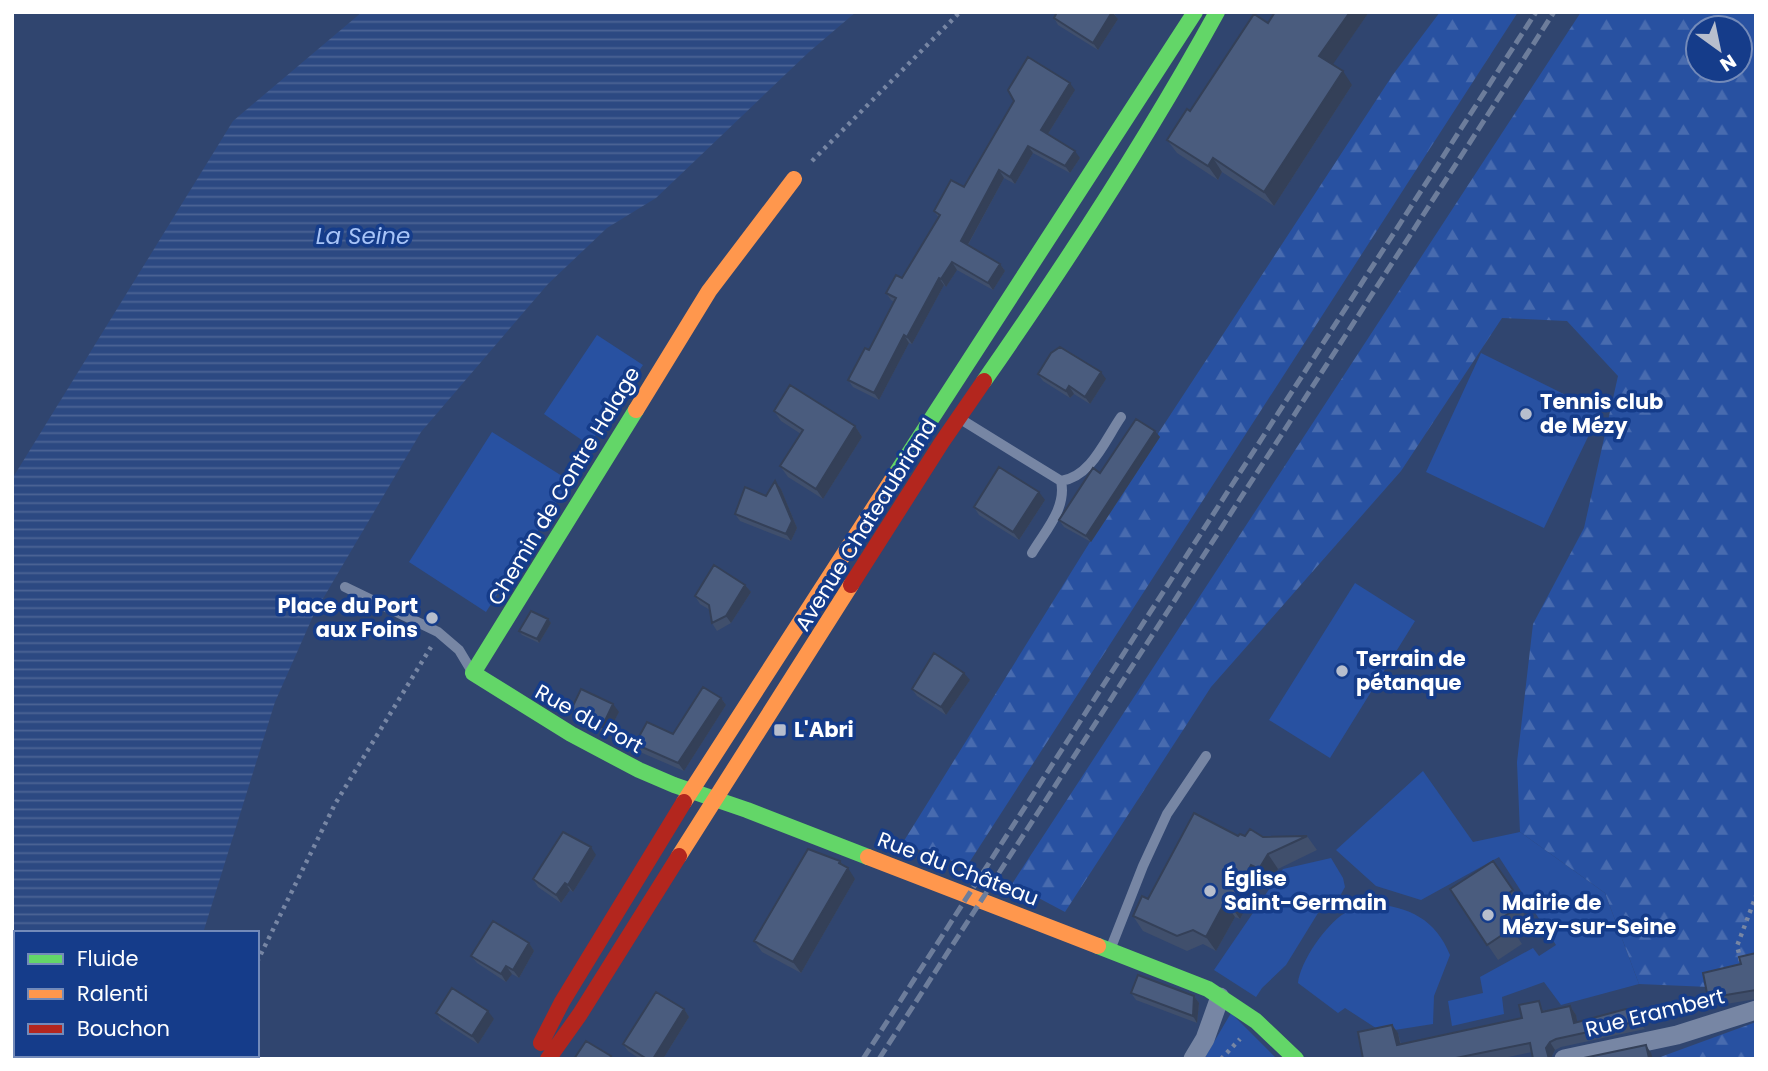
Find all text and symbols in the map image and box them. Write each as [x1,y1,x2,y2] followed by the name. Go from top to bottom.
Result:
[1684,14,1754,84] north arrow
[1715,48,1741,78] text: N
[316,220,410,252] water label: La Seine
[481,361,647,611] street label: Chemin de Contre Halage
[1540,387,1663,440] place label: Tennis club de Mézy
[1518,406,1534,422] marker: Tennis club de Mézy
[788,413,943,637] street label: Avenue Chateaubriand
[277,591,418,644] place label: Place du Port aux Foins
[424,610,440,626] marker: Place du Port aux Foins
[1356,644,1466,697] place label: Terrain de pétanque
[1334,663,1350,679] marker: Terrain de pétanque
[530,677,648,760] street label: Rue du Port
[794,715,854,744] place label: L'Abri
[772,722,788,738] marker: L'Abri
[874,824,1043,913] street label: Rue du Château
[1224,864,1387,917] place label: Église Saint-Germain
[1202,883,1218,899] marker: Église Saint-Germain
[1502,888,1676,941] place label: Mairie de Mézy-sur-Seine
[1480,907,1496,923] marker: Mairie de Mézy-sur-Seine
[14,931,259,1057] legend
[77,944,139,973] text: Fluide
[77,979,148,1008] text: Ralenti
[1582,981,1727,1044] street label: Rue Erambert
[77,1014,170,1043] text: Bouchon

